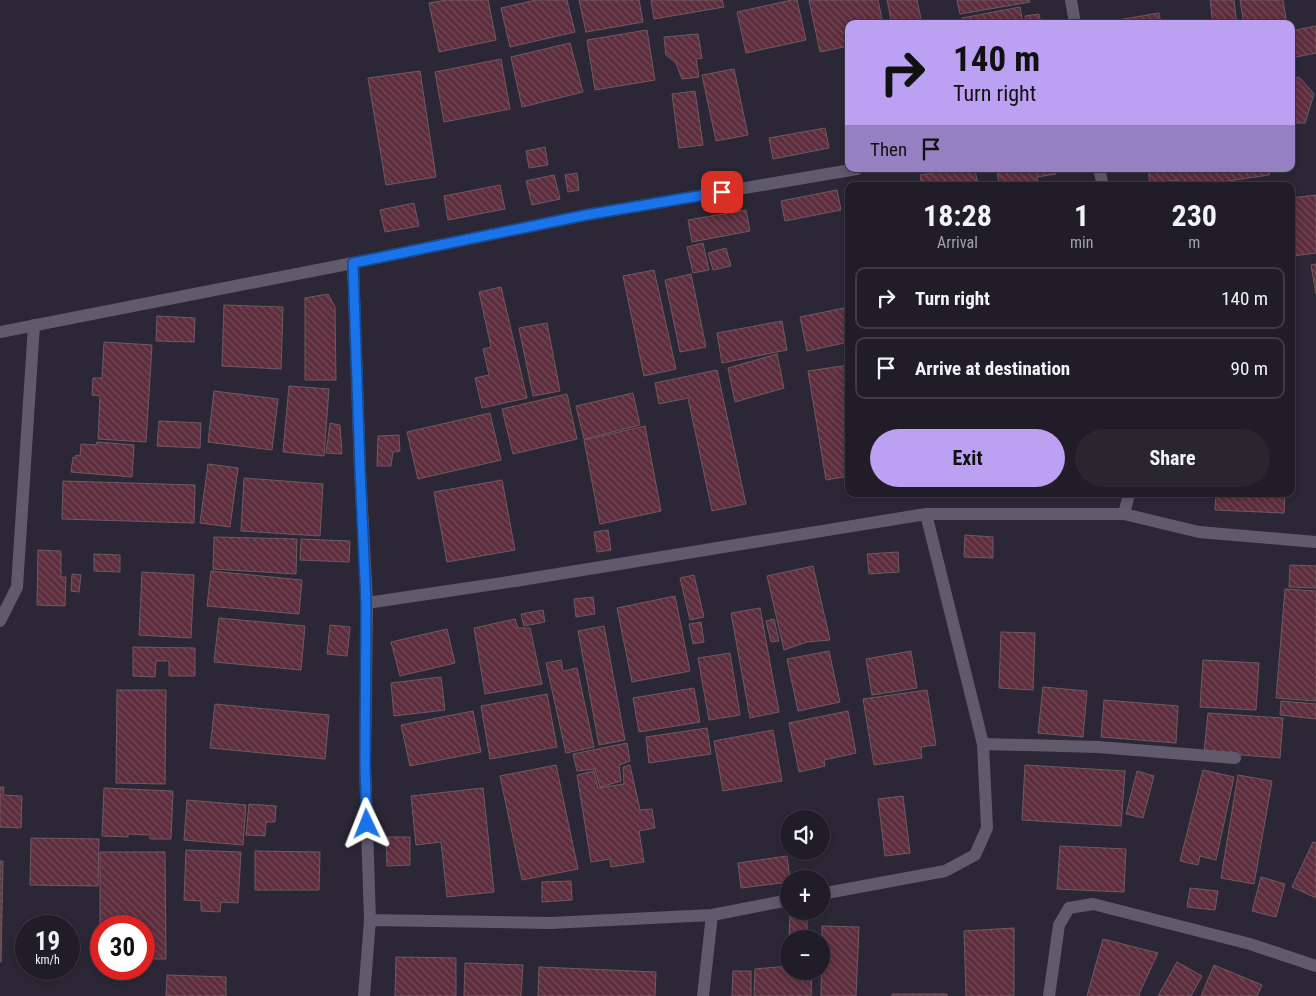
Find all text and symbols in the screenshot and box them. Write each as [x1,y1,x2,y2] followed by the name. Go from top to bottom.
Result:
[953,39,1040,80] text: 140 m
[870,40,935,105] icon: right
[953,81,1036,106] text: Turn right
[917,135,945,163] icon: arrive
[870,138,907,161] text: Then
[701,171,743,213] pin
[708,178,736,206] icon: arrive
[923,198,992,233] text: 18:28
[1074,198,1089,233] text: 1
[1171,198,1217,233] text: 230
[937,233,978,252] text: Arrival
[1070,233,1093,252] text: min
[1188,233,1200,252] text: m
[872,284,900,312] icon: right
[915,287,990,310] text: Turn right
[1221,287,1268,310] text: 140 m
[872,354,900,382] icon: arrive
[915,357,1070,380] text: Arrive at destination
[1231,357,1268,380] text: 90 m
[870,429,1065,487] button: Exit
[1075,429,1270,487] button: Share
[340,797,392,849] position arrow
[780,810,830,980] map controls
[780,810,830,860] button: sound
[780,870,830,920] button: +
[90,915,155,980] speed limit sign: 30
[35,927,60,956] text: 19
[780,930,830,980] button: −
[35,953,60,967] text: km/h

